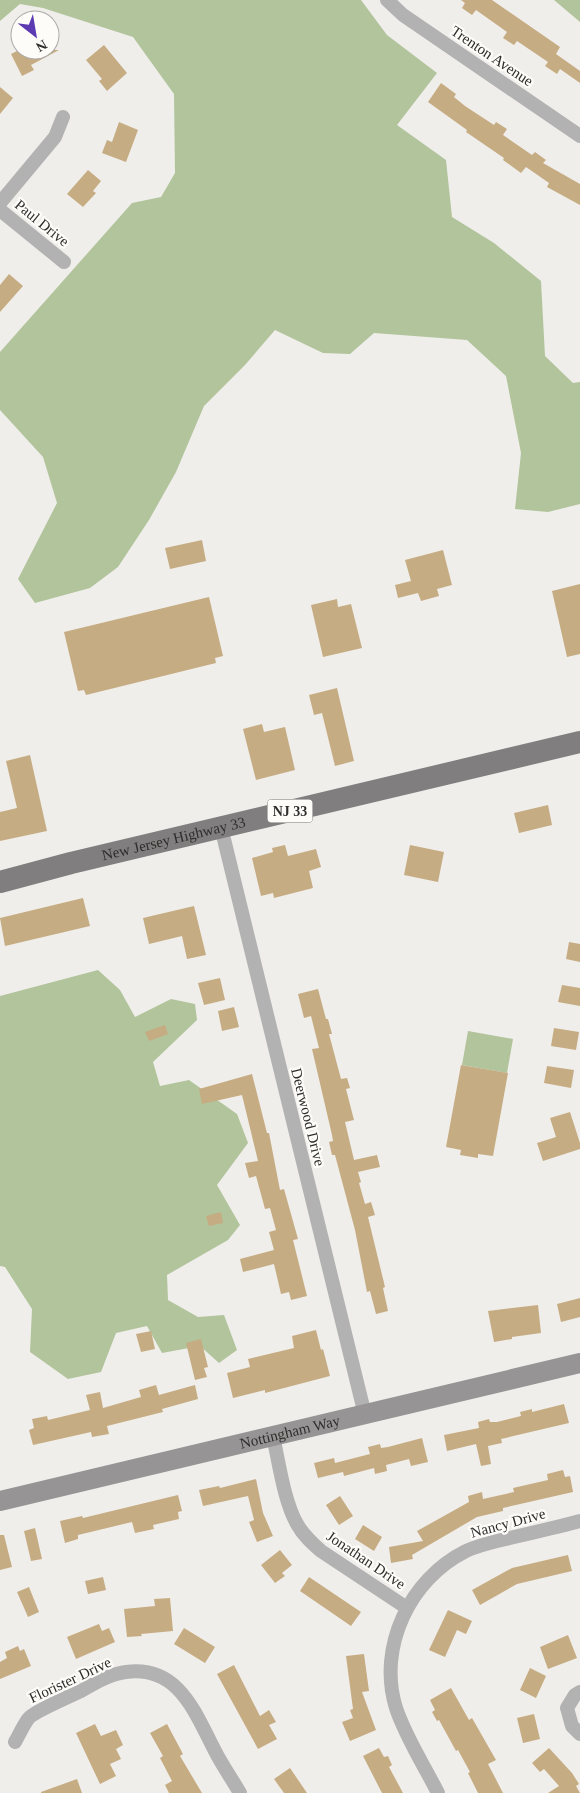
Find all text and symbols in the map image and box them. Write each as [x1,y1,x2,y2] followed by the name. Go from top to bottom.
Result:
[10,10,60,60] north arrow
[448,23,536,89] street label: Trenton Avenue
[33,37,50,55] text: N
[12,196,72,250] street label: Paul Drive
[268,799,312,822] road number: NJ 33
[100,814,247,863] street label: New Jersey Highway 33
[288,1066,328,1168] street label: Deerwood Drive
[238,1412,342,1452] street label: Nottingham Way
[469,1505,548,1541] street label: Nancy Drive
[324,1528,409,1592] street label: Jonathan Drive
[26,1654,114,1706] street label: Florister Drive

